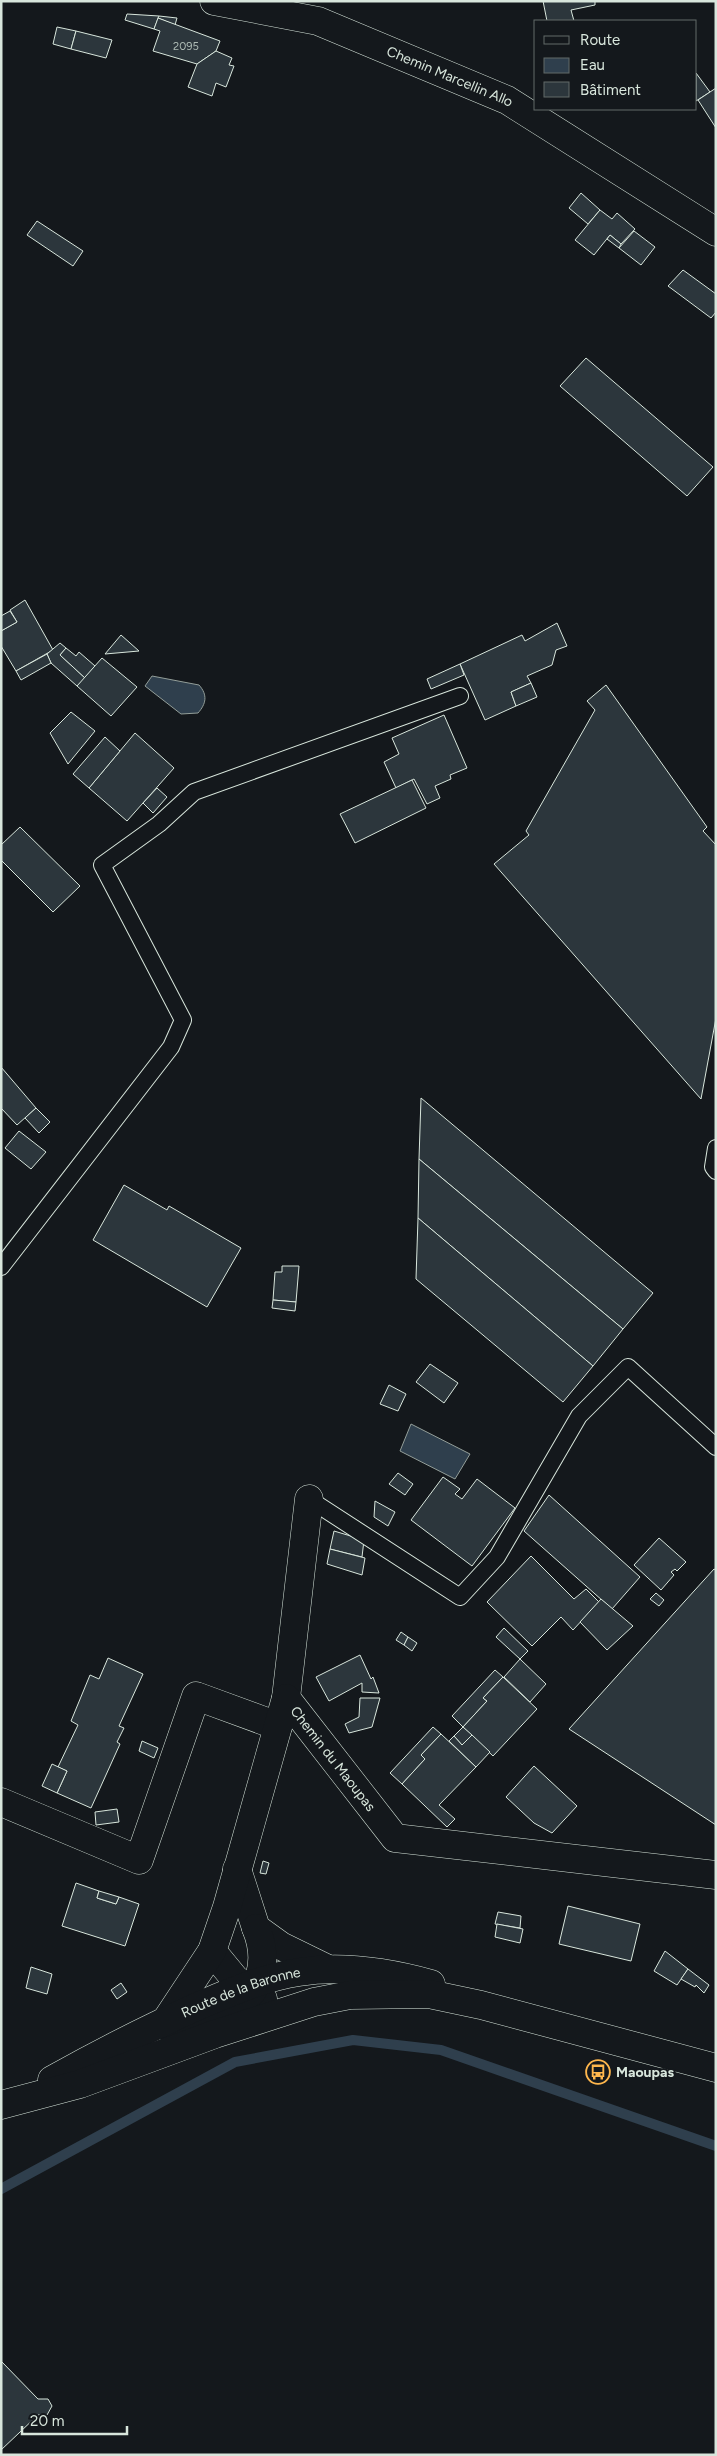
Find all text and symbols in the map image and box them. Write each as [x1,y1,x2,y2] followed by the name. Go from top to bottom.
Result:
[534,20,697,110] legend
[580,31,620,49] text: Route
[173,40,199,53] house number: 2095
[384,42,517,110] street label: Chemin Marcellin Allo
[580,56,605,74] text: Eau
[580,81,641,99] text: Bâtiment
[287,1703,379,1814] street label: Chemin du Maoupas
[178,1963,302,2021] street label: Route de la Baronne
[585,2059,611,2085] bus stop icon: Maoupas
[616,2064,674,2081] place label: Maoupas
[22,2404,128,2436] scale bar
[30,2412,64,2430] text: 20 m

